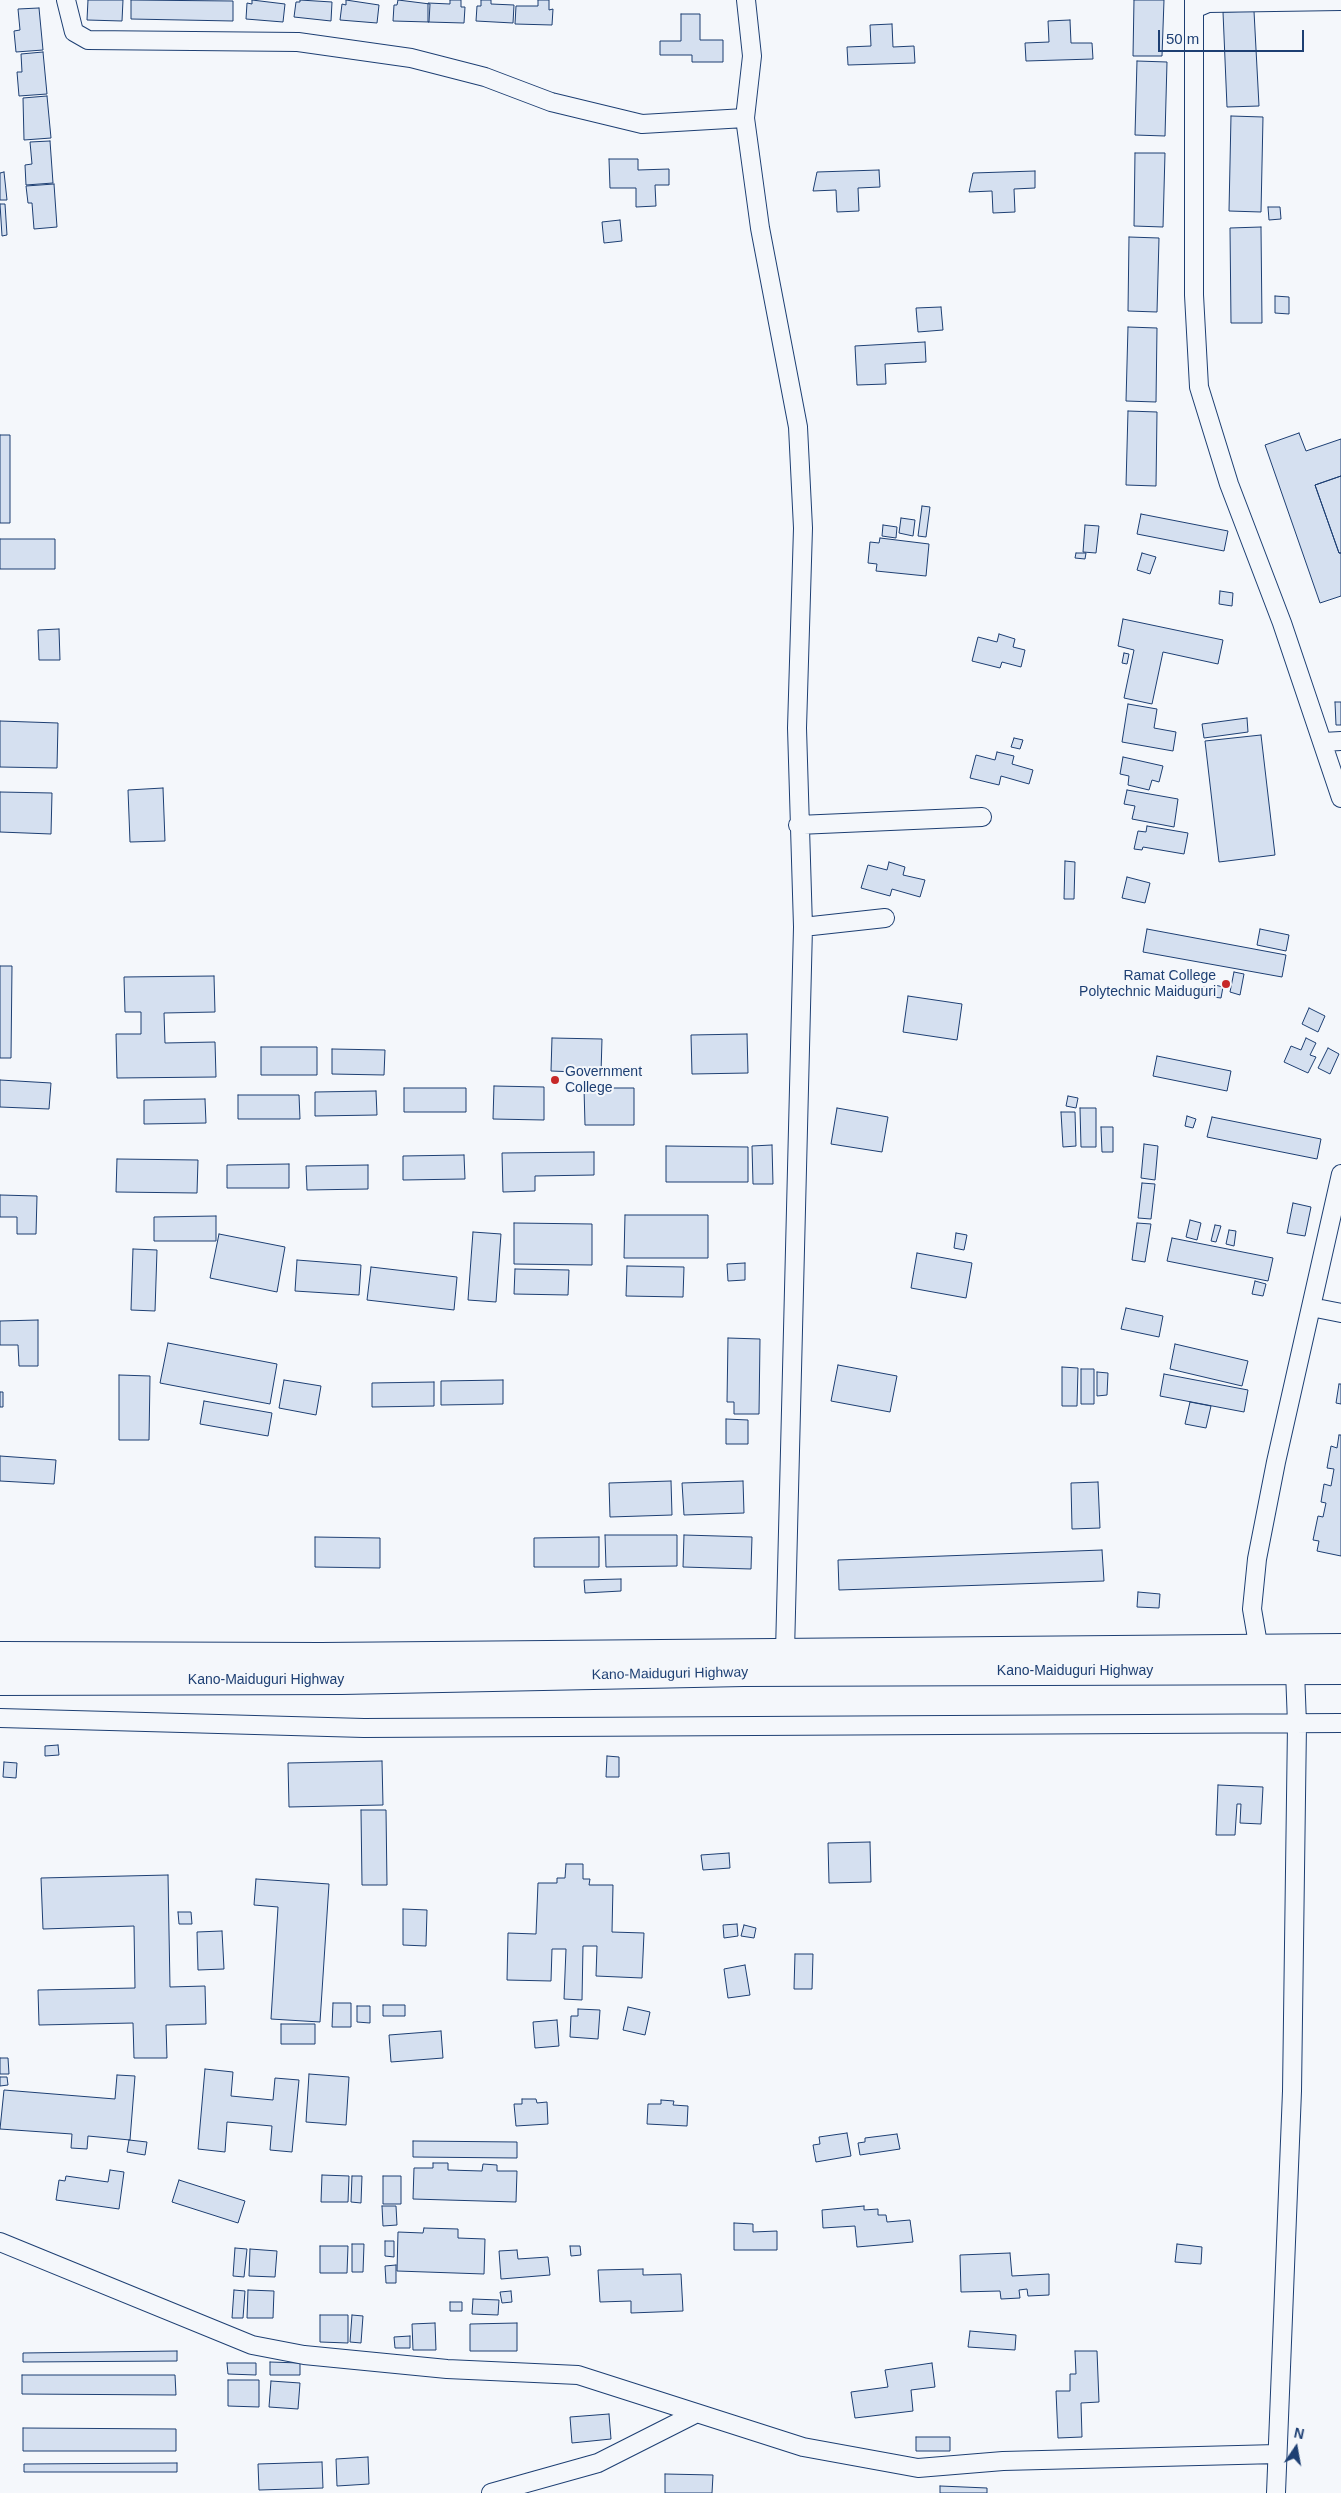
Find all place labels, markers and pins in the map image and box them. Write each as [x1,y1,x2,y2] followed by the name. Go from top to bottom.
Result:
[1079,968,1216,1000] place label: Ramat College Polytechnic Maiduguri
[1220,978,1232,990] marker: Ramat College Polytechnic Maiduguri
[565,1064,642,1096] place label: Government College
[549,1074,561,1086] marker: Government College

